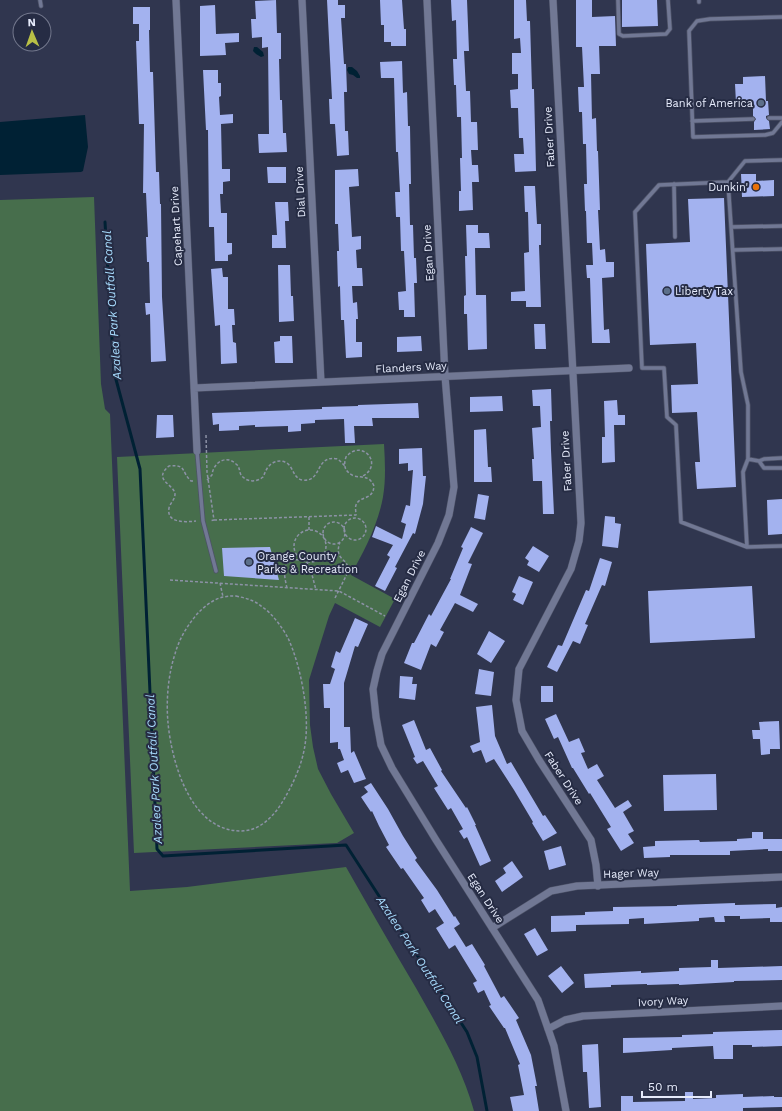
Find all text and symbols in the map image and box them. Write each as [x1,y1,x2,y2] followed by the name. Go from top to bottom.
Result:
[12,12,52,52] north arrow
[27,16,36,29] text: N
[665,97,753,110] place label: Bank of America
[756,98,766,108] marker: Bank of America
[541,106,558,168] street label: Faber Drive
[293,166,308,218] street label: Dial Drive
[708,181,748,194] place label: Dunkin'
[751,182,761,192] marker: Dunkin'
[168,186,185,266] street label: Capehart Drive
[421,224,436,282] street label: Egan Drive
[100,230,124,381] water label: Azalea Park Outfall Canal
[675,285,733,298] place label: Liberty Tax
[662,286,672,296] marker: Liberty Tax
[375,359,447,376] street label: Flanders Way
[558,430,575,492] street label: Faber Drive
[391,548,428,605] street label: Egan Drive
[257,550,358,576] place label: Orange County Parks & Recreation
[244,557,254,567] marker: Orange County Parks & Recreation
[143,694,165,845] water label: Azalea Park Outfall Canal
[542,749,586,807] street label: Faber Drive
[603,866,659,881] street label: Hager Way
[465,871,507,926] street label: Egan Drive
[373,893,467,1027] water label: Azalea Park Outfall Canal
[637,994,689,1009] street label: Ivory Way
[642,1073,711,1099] scale bar
[648,1080,678,1094] text: 50 m

